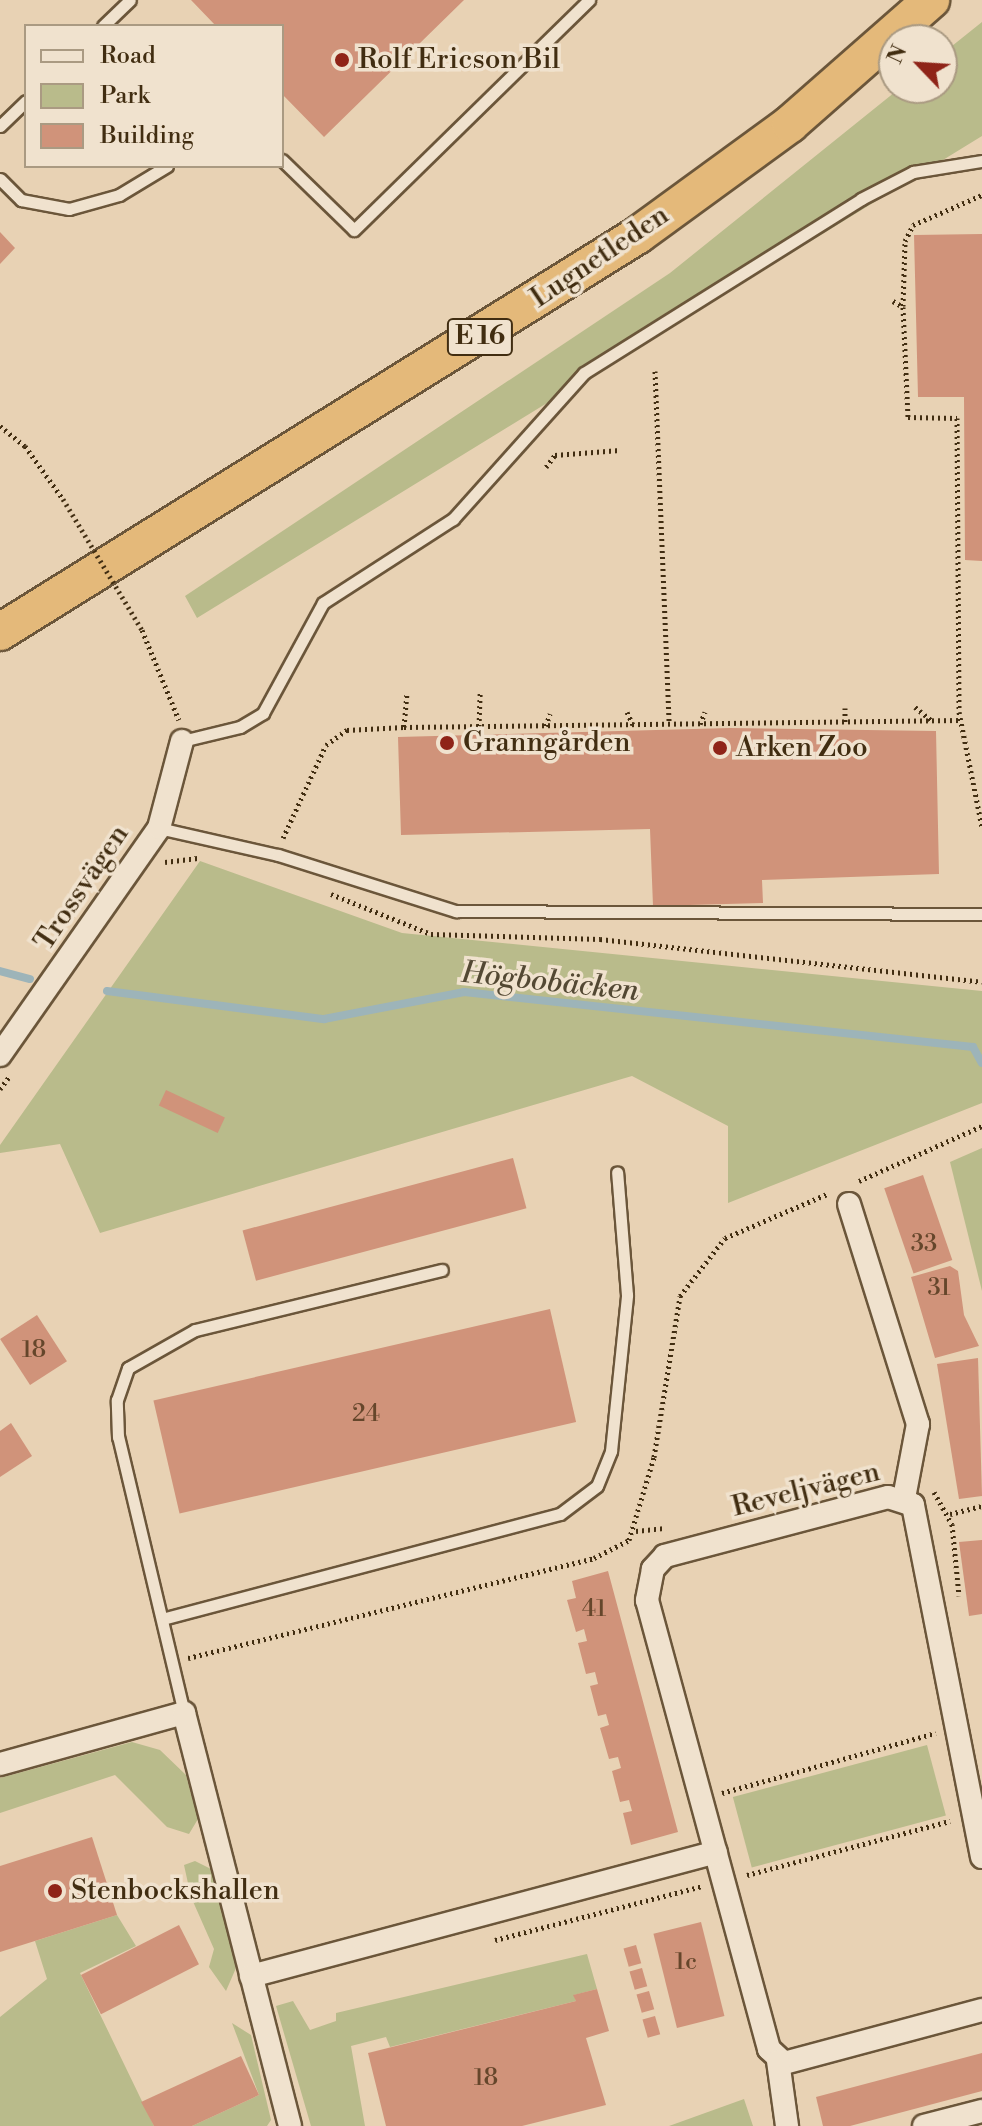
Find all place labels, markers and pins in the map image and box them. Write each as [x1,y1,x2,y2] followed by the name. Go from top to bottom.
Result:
[358,43,560,77] place label: Rolf Ericson Bil
[333,51,351,69] marker: Rolf Ericson Bil
[463,726,630,760] place label: Granngården
[736,731,868,765] place label: Arken Zoo
[438,734,456,752] marker: Granngården
[711,739,729,757] marker: Arken Zoo
[71,1874,280,1908] place label: Stenbockshallen
[46,1882,64,1900] marker: Stenbockshallen

